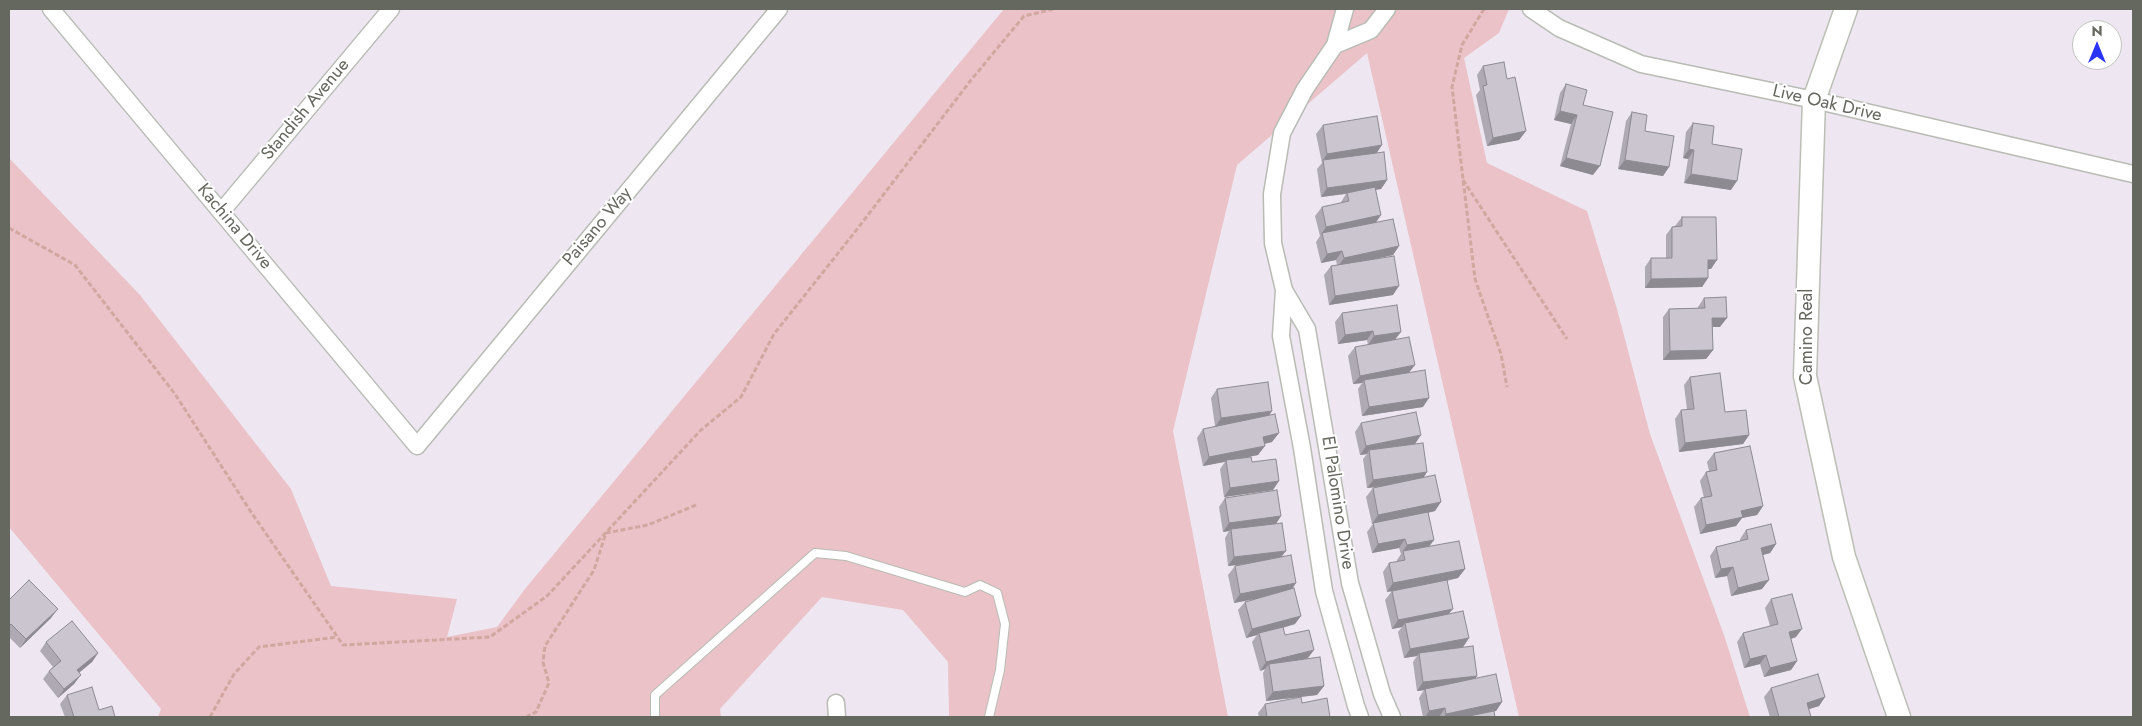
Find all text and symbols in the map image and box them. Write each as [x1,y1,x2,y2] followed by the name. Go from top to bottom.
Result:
[2072,20,2122,70] north arrow
[2091,21,2103,41] text: N
[257,55,355,165] street label: Standish Avenue
[1770,81,1884,127] street label: Live Oak Drive
[192,180,276,274] street label: Kachina Drive
[559,183,637,271] street label: Paisano Way
[1797,289,1819,385] street label: Camino Real
[1316,435,1358,571] street label: El Palomino Drive

